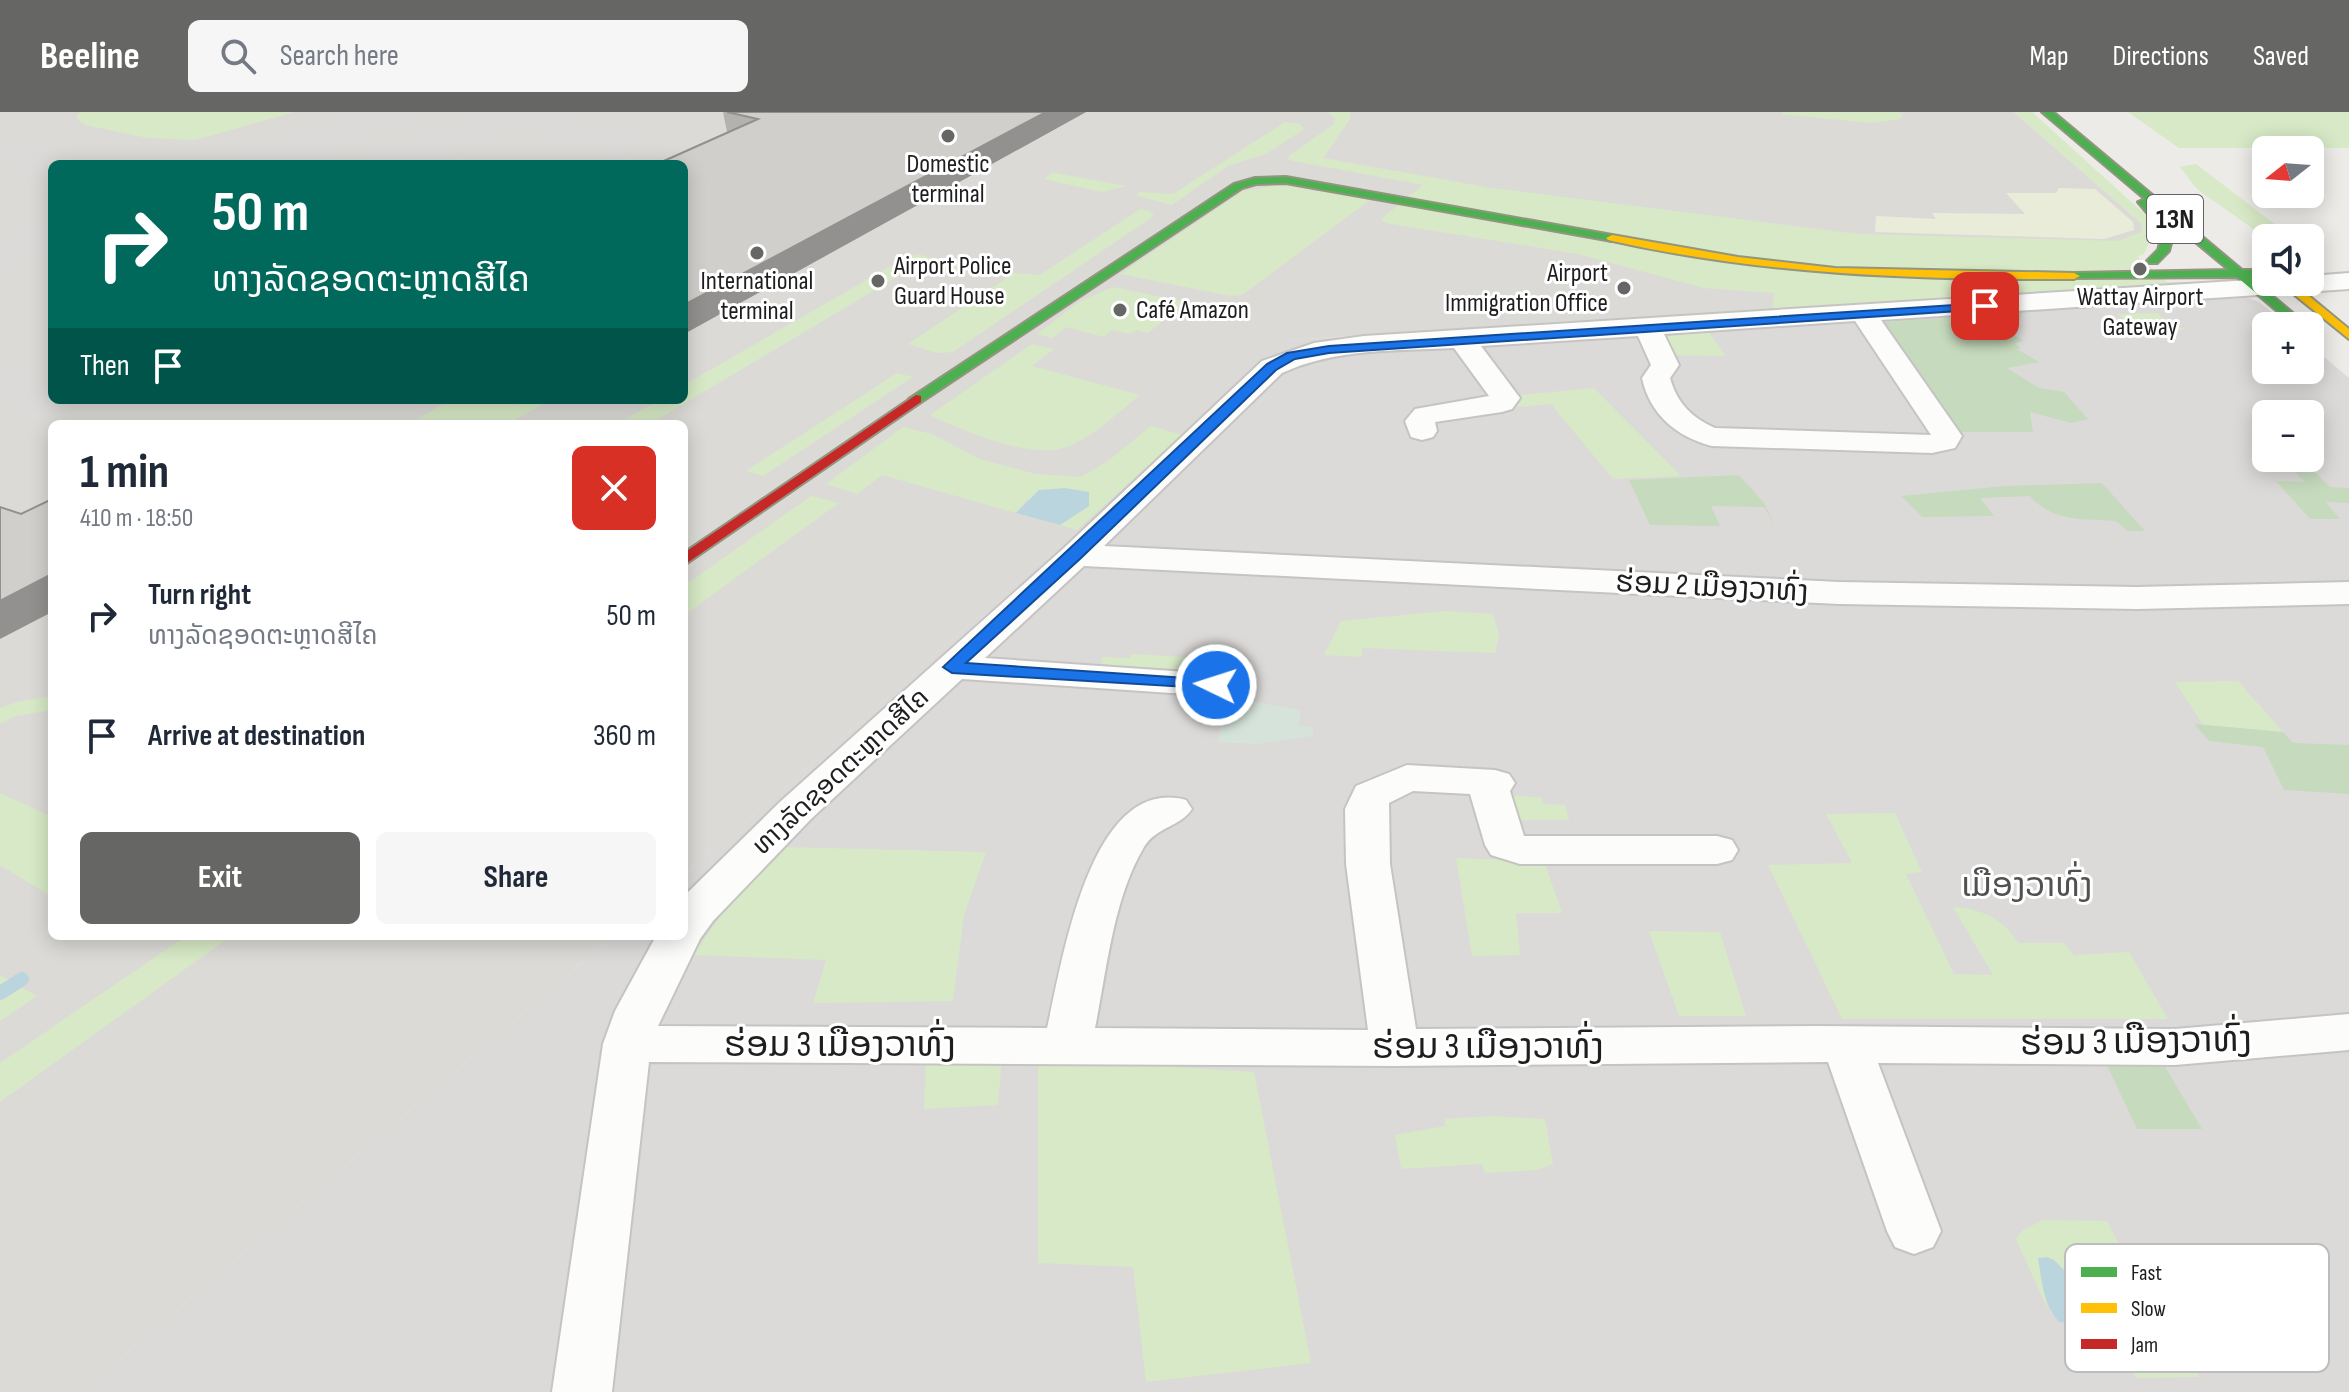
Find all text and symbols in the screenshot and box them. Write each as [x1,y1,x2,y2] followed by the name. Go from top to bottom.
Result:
[188,20,748,92] search box
[40,34,140,79] text: Beeline
[216,34,260,78] icon: search
[280,38,399,74] text: Search here
[2030,40,2069,73] text: Map
[2113,40,2209,73] text: Directions
[2253,40,2309,73] text: Saved
[939,127,957,145] marker: Domestic terminal
[2252,136,2324,208] north arrow
[2252,136,2324,472] map controls
[906,149,990,210] place label: Domestic terminal
[212,180,309,247] text: 50 m
[80,192,184,296] icon: right
[2147,195,2203,243] road number: 13N
[2252,224,2324,296] button: sound
[748,244,766,262] marker: International terminal
[893,251,1012,312] place label: Airport Police Guard House
[1445,258,1608,319] place label: Airport Immigration Office
[212,259,530,302] text: ທາງລັດຊອດຕະຫຼາດສີໄຄ
[2131,260,2149,278] marker: Wattay Airport Gateway
[701,266,813,327] place label: International terminal
[869,272,887,290] marker: Airport Police Guard House
[1951,272,2019,340] pin
[1615,279,1633,297] marker: Airport Immigration Office
[2077,282,2203,343] place label: Wattay Airport Gateway
[1963,284,2007,328] icon: arrive
[1136,295,1249,326] place label: Café Amazon
[1111,301,1129,319] marker: Café Amazon
[2252,312,2324,384] button: +
[146,344,190,388] icon: arrive
[80,348,130,384] text: Then
[2252,400,2324,472] button: −
[80,444,169,501] text: 1 min
[572,446,656,530] button: close
[80,503,193,534] text: 410 m · 18:50
[1615,560,1810,610] street label: ຮ່ອມ 2 ເມືອງວາທົ່ງ
[148,577,251,613] text: Turn right
[80,594,124,638] icon: right
[607,598,656,634] text: 50 m
[148,621,378,652] text: ທາງລັດຊອດຕະຫຼາດສີໄຄ
[1174,643,1258,727] position arrow
[746,682,936,862] street label: ທາງລັດຊອດຕະຫຼາດສີໄຄ
[80,714,124,758] icon: arrive
[148,718,365,754] text: Arrive at destination
[593,718,656,754] text: 360 m
[80,832,360,924] button: Exit
[376,832,656,924] button: Share
[1961,861,2093,906] district label: ເມືອງວາທົ່ງ
[2020,1013,2252,1066] street label: ຮ່ອມ 3 ເມືອງວາທົ່ງ
[724,1018,956,1067] street label: ຮ່ອມ 3 ເມືອງວາທົ່ງ
[1372,1020,1604,1069] street label: ຮ່ອມ 3 ເມືອງວາທົ່ງ
[2065,1244,2329,1372] legend
[2131,1260,2162,1287] text: Fast
[2131,1296,2166,1323] text: Slow
[2130,1332,2158,1359] text: Jam

